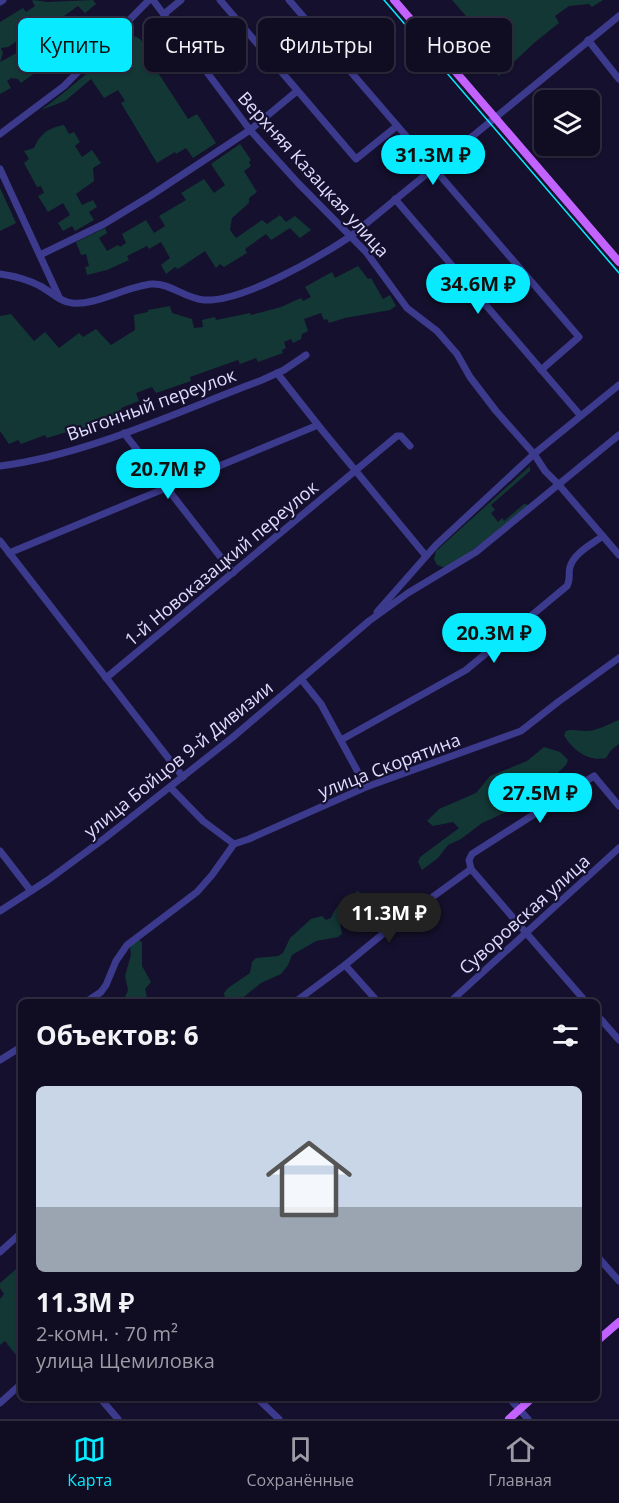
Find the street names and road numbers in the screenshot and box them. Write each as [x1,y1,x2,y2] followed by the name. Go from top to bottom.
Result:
[233,86,395,262] street label: Верхняя Казацкая улица
[63,362,240,446] street label: Выгонный переулок
[119,474,323,651] street label: 1-й Новоказацкий переулок
[79,675,277,843] street label: улица Бойцов 9-й Дивизии
[314,727,464,803] street label: улица Скорятина
[453,849,595,979] street label: Суворовская улица

